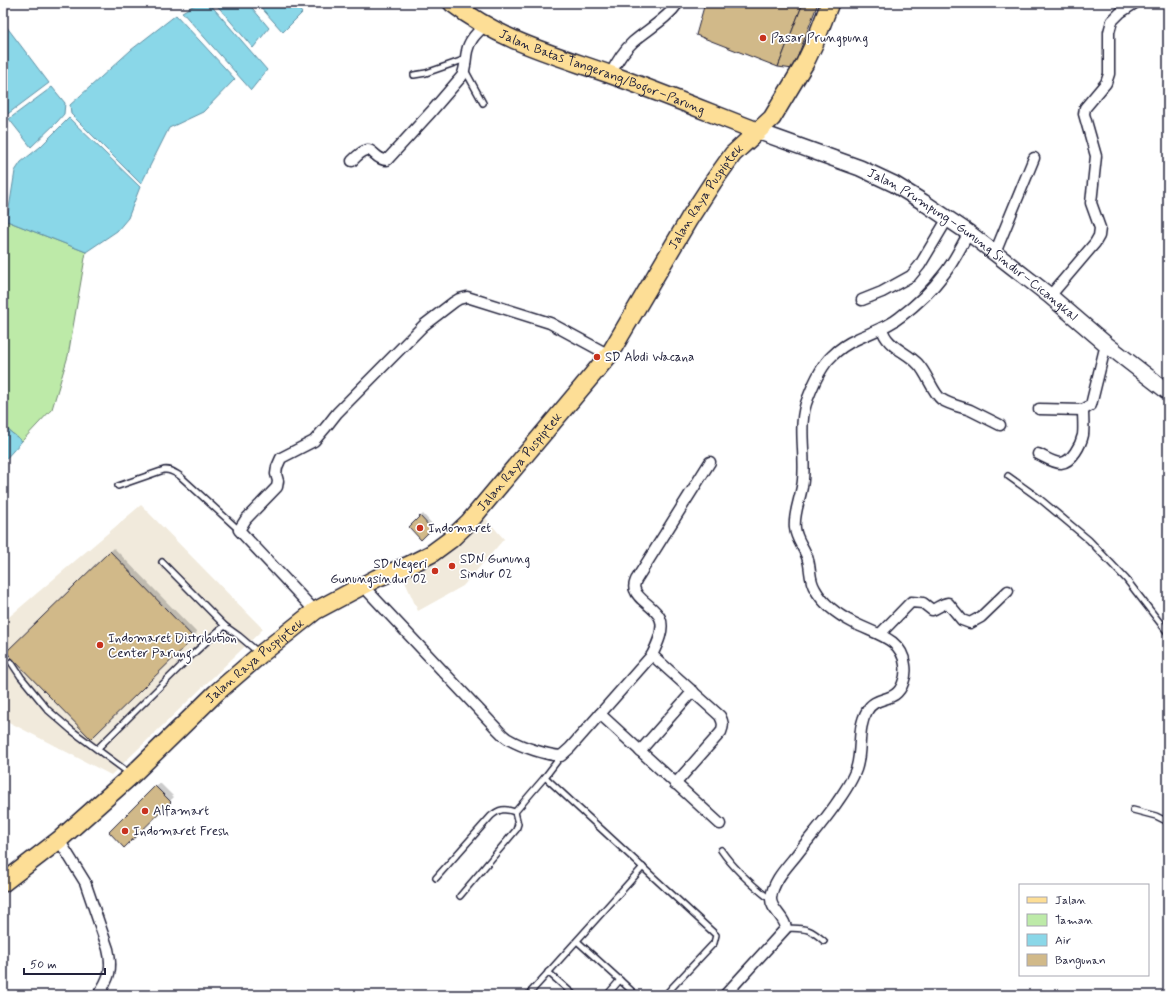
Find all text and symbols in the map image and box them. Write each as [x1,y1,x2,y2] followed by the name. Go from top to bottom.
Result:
[496,25,708,118] street label: Jalan Batas Tangerang/Bogor–Parung
[771,30,868,47] place label: Pasar Prungpung
[758,33,768,43] marker: Pasar Prungpung
[664,140,747,253] street label: Jalan Raya Puspiptek
[865,164,1082,325] street label: Jalan Prumpung–Gunung Sindur–Cicangkal
[605,349,694,366] place label: SD Abdi Wacana
[592,352,602,362] marker: SD Abdi Wacana
[473,408,566,515] street label: Jalan Raya Puspiptek
[428,520,491,537] place label: Indomaret
[415,523,425,533] marker: Indomaret
[460,551,530,583] place label: SDN Gunung Sindur 02
[330,556,427,588] place label: SD Negeri Gunungsindur 02
[447,561,457,571] marker: SDN Gunung Sindur 02
[430,566,440,576] marker: SD Negeri Gunungsindur 02
[202,614,308,707] street label: Jalan Raya Puspiptek
[108,630,237,664] place label: Indomaret Distribution Center Parung
[95,640,105,650] marker: Indomaret Distribution Center Parung
[153,803,209,820] place label: Alfamart
[140,806,150,816] marker: Alfamart
[133,823,229,840] place label: Indomaret Fresh
[120,826,130,836] marker: Indomaret Fresh
[1019,884,1149,976] legend
[1055,893,1087,909] text: Jalan
[1055,913,1094,929] text: Taman
[1055,933,1071,949] text: Air
[24,950,105,976] scale bar
[1055,953,1106,969] text: Bangunan
[30,957,57,973] text: 50 m

